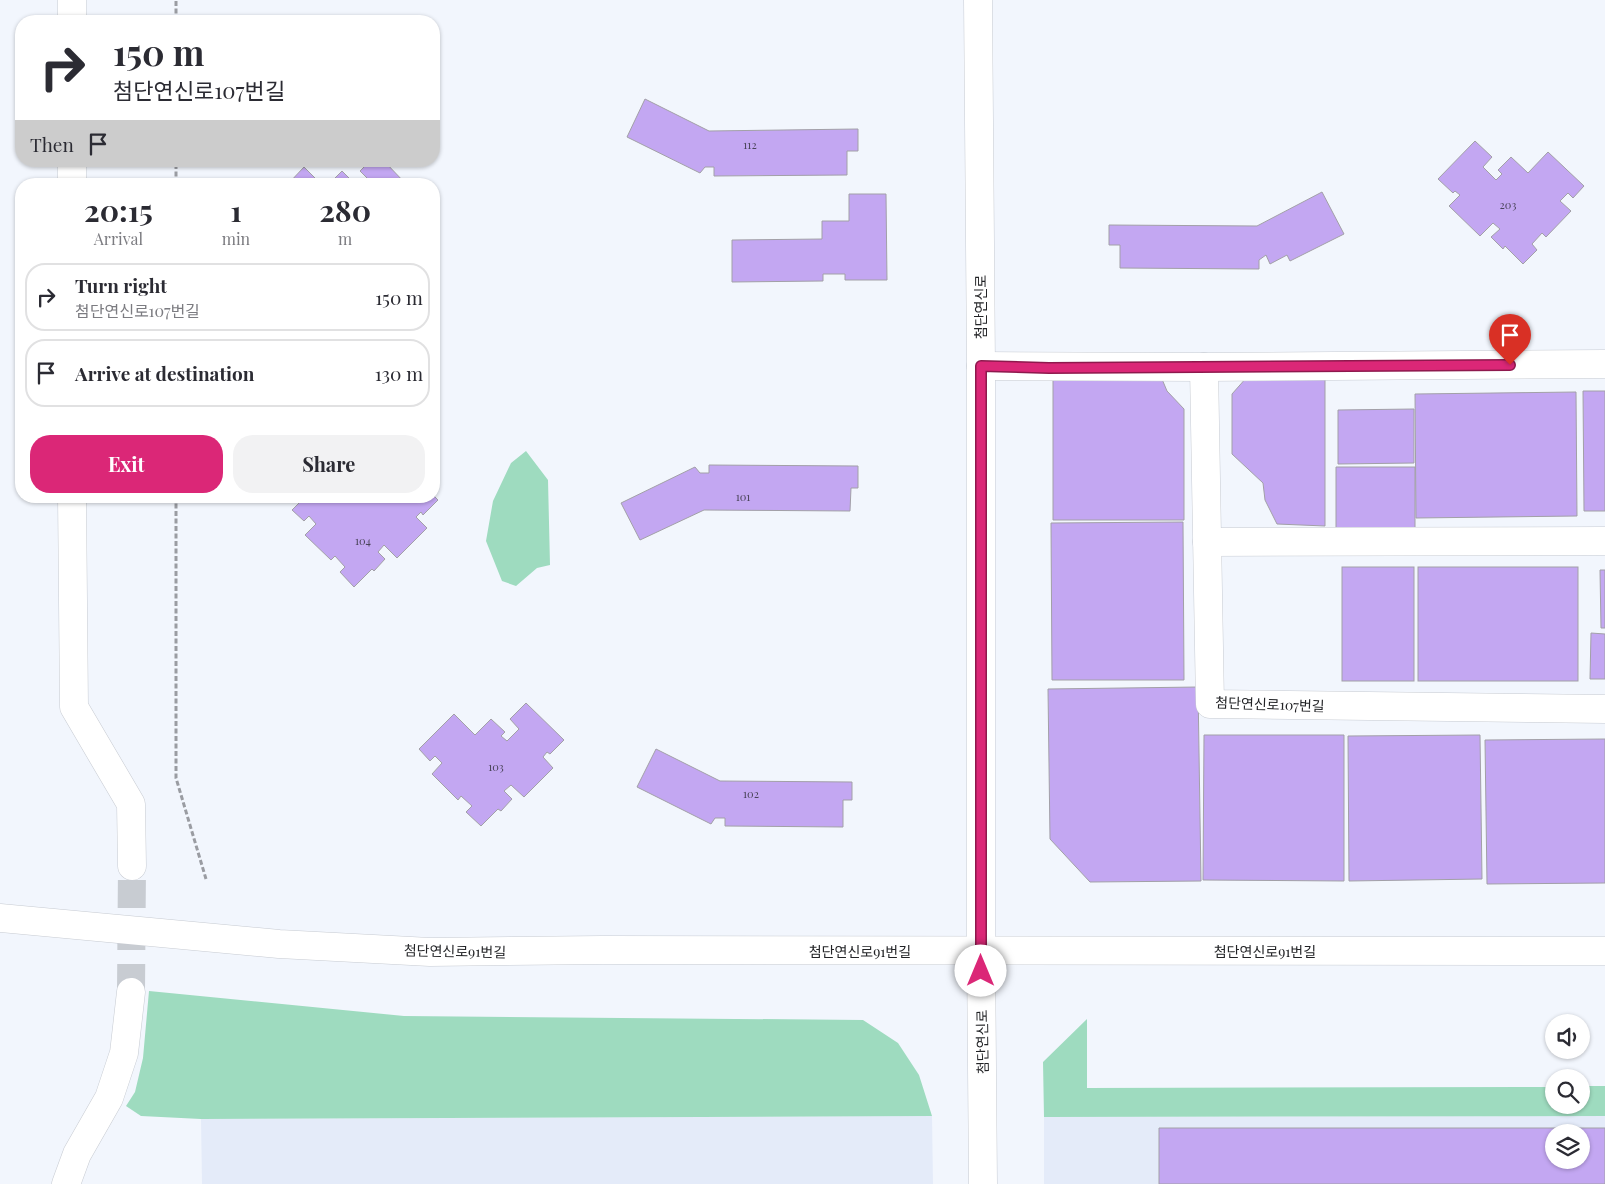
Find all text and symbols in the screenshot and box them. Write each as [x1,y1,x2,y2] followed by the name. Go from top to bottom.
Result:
[113,28,204,75] text: 150 m
[30,35,95,100] icon: right
[113,75,285,105] text: 첨단연신로107번길
[84,130,112,158] icon: arrive
[30,131,74,157] text: Then
[743,137,757,152] house number: 112
[84,190,153,230] text: 20:15
[230,190,242,230] text: 1
[319,190,371,230] text: 280
[1500,197,1516,212] house number: 203
[94,228,143,249] text: Arrival
[222,228,250,249] text: min
[338,228,352,249] text: m
[75,272,167,298] text: Turn right
[971,275,990,339] street label: 첨단연신로
[32,283,60,311] icon: right
[375,284,423,310] text: 150 m
[75,300,200,321] text: 첨단연신로107번길
[1489,314,1531,365] pin
[1496,321,1524,349] icon: arrive
[32,359,60,387] icon: arrive
[75,360,255,386] text: Arrive at destination
[375,360,423,386] text: 130 m
[30,435,223,493] button: Exit
[233,435,425,493] button: Share
[736,489,750,504] house number: 101
[355,533,372,548] house number: 104
[1215,693,1325,715] street label: 첨단연신로107번길
[488,759,504,774] house number: 103
[743,786,759,801] house number: 102
[404,941,506,961] street label: 첨단연신로91번길
[809,942,911,961] street label: 첨단연신로91번길
[1214,942,1316,961] street label: 첨단연신로91번길
[954,944,1006,996] position arrow
[972,1010,992,1074] street label: 첨단연신로
[1545,1014,1590,1169] map controls
[1545,1014,1590,1059] button: sound
[1545,1069,1590,1114] button: search
[1545,1124,1590,1169] button: layers

